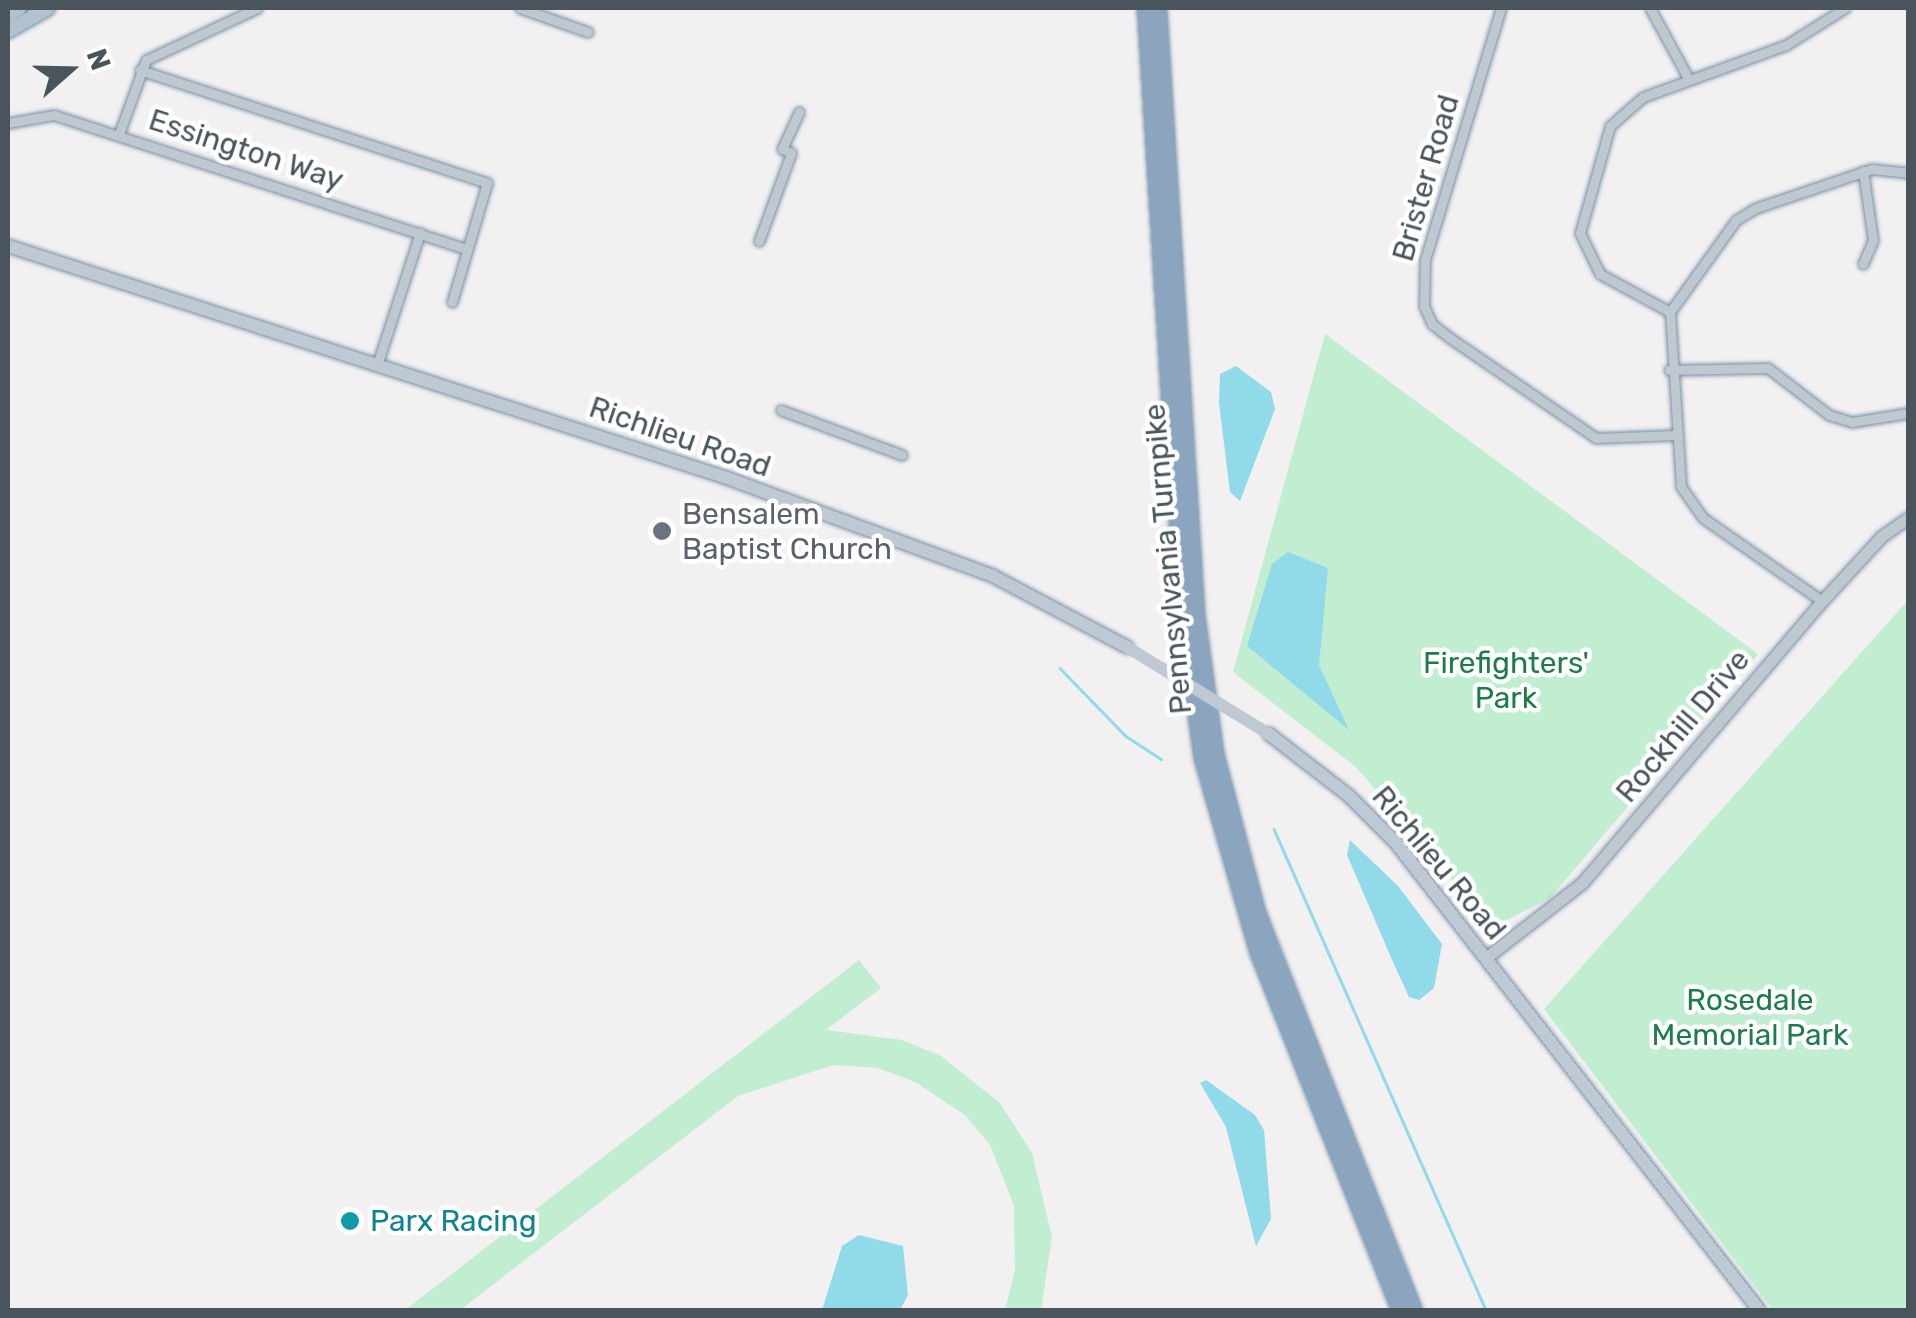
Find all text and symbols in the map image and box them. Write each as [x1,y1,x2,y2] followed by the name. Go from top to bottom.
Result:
[20,20,120,120] north arrow
[80,44,118,75] text: N
[1385,90,1467,266] street label: Brister Road
[144,102,348,198] street label: Essington Way
[585,389,775,485] street label: Richlieu Road
[1136,402,1200,716] street label: Pennsylvania Turnpike
[682,496,892,566] place label: Bensalem Baptist Church
[651,520,673,542] marker: Bensalem Baptist Church
[1609,642,1757,810] street label: Rockhill Drive
[1423,645,1589,716] park label: Firefighters' Park
[1364,779,1514,947] street label: Richlieu Road
[1652,982,1848,1052] park label: Rosedale Memorial Park
[370,1203,537,1239] place label: Parx Racing
[339,1210,361,1232] marker: Parx Racing

